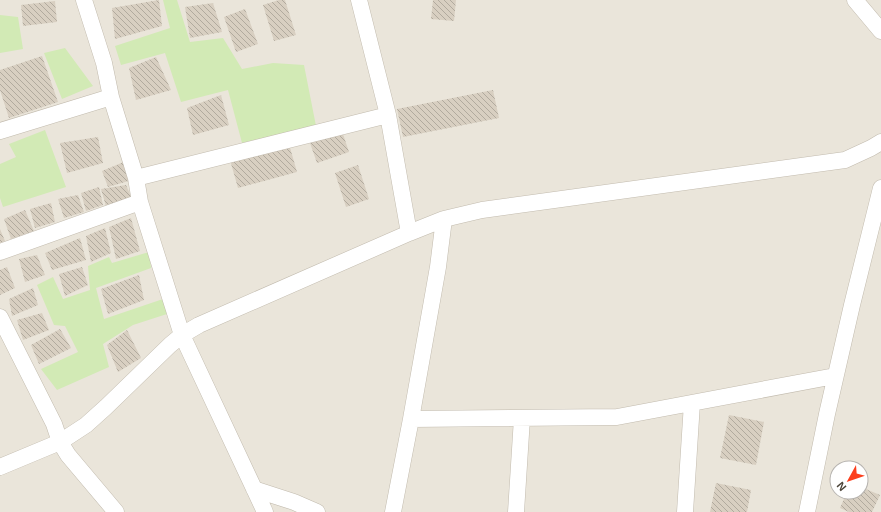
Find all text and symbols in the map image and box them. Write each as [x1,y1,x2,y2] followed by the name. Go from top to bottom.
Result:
[829,460,869,500] north arrow
[834,479,848,493] text: N

